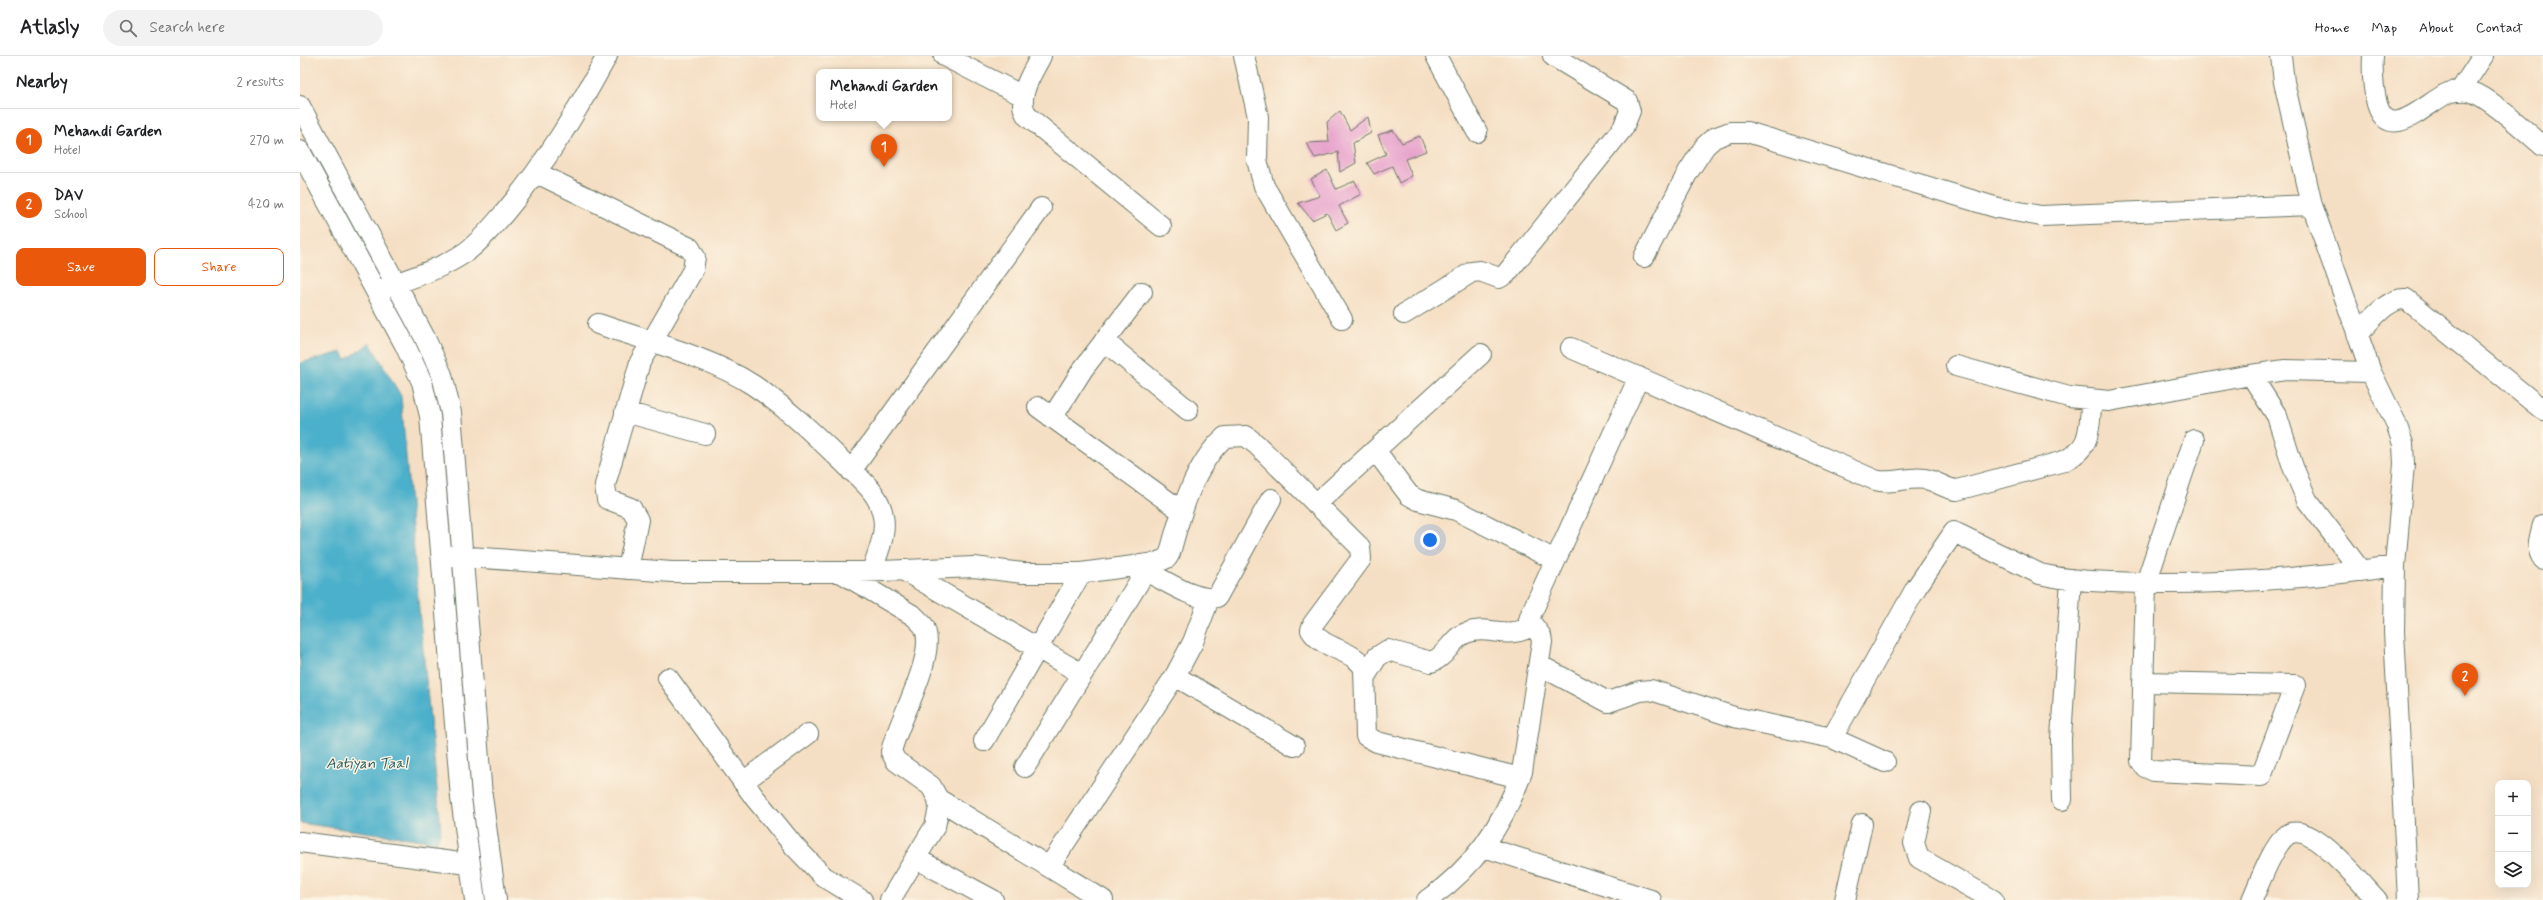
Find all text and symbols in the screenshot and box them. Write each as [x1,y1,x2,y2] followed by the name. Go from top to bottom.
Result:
[103,10,383,46] search box
[20,15,79,40] text: Atlasly
[117,17,139,39] icon: search
[149,18,225,38] text: Search here
[2315,19,2349,37] text: Home
[2371,19,2397,37] text: Map
[2419,19,2454,37] text: About
[2476,19,2523,37] text: Contact
[816,69,952,121] popup
[16,71,68,93] text: Nearby
[237,74,284,91] text: 2 results
[830,77,938,97] text: Mehandi Garden
[830,97,856,114] text: Hotel
[54,122,162,142] text: Mehandi Garden
[26,132,32,149] text: 1
[249,132,284,149] text: 270 m
[871,134,897,167] pin: 1
[54,142,80,159] text: Hotel
[54,186,83,206] text: DAV
[26,196,32,213] text: 2
[248,196,284,213] text: 420 m
[54,206,88,223] text: School
[16,248,146,286] button: Save
[154,248,284,286] button: Share
[1420,530,1440,550] your location
[2452,663,2478,696] pin: 2
[326,754,409,774] water label: Aatiyan Taal
[2495,780,2531,888] map controls
[2495,780,2531,816] button: +
[2495,816,2531,852] button: −
[2495,852,2531,888] button: layers

